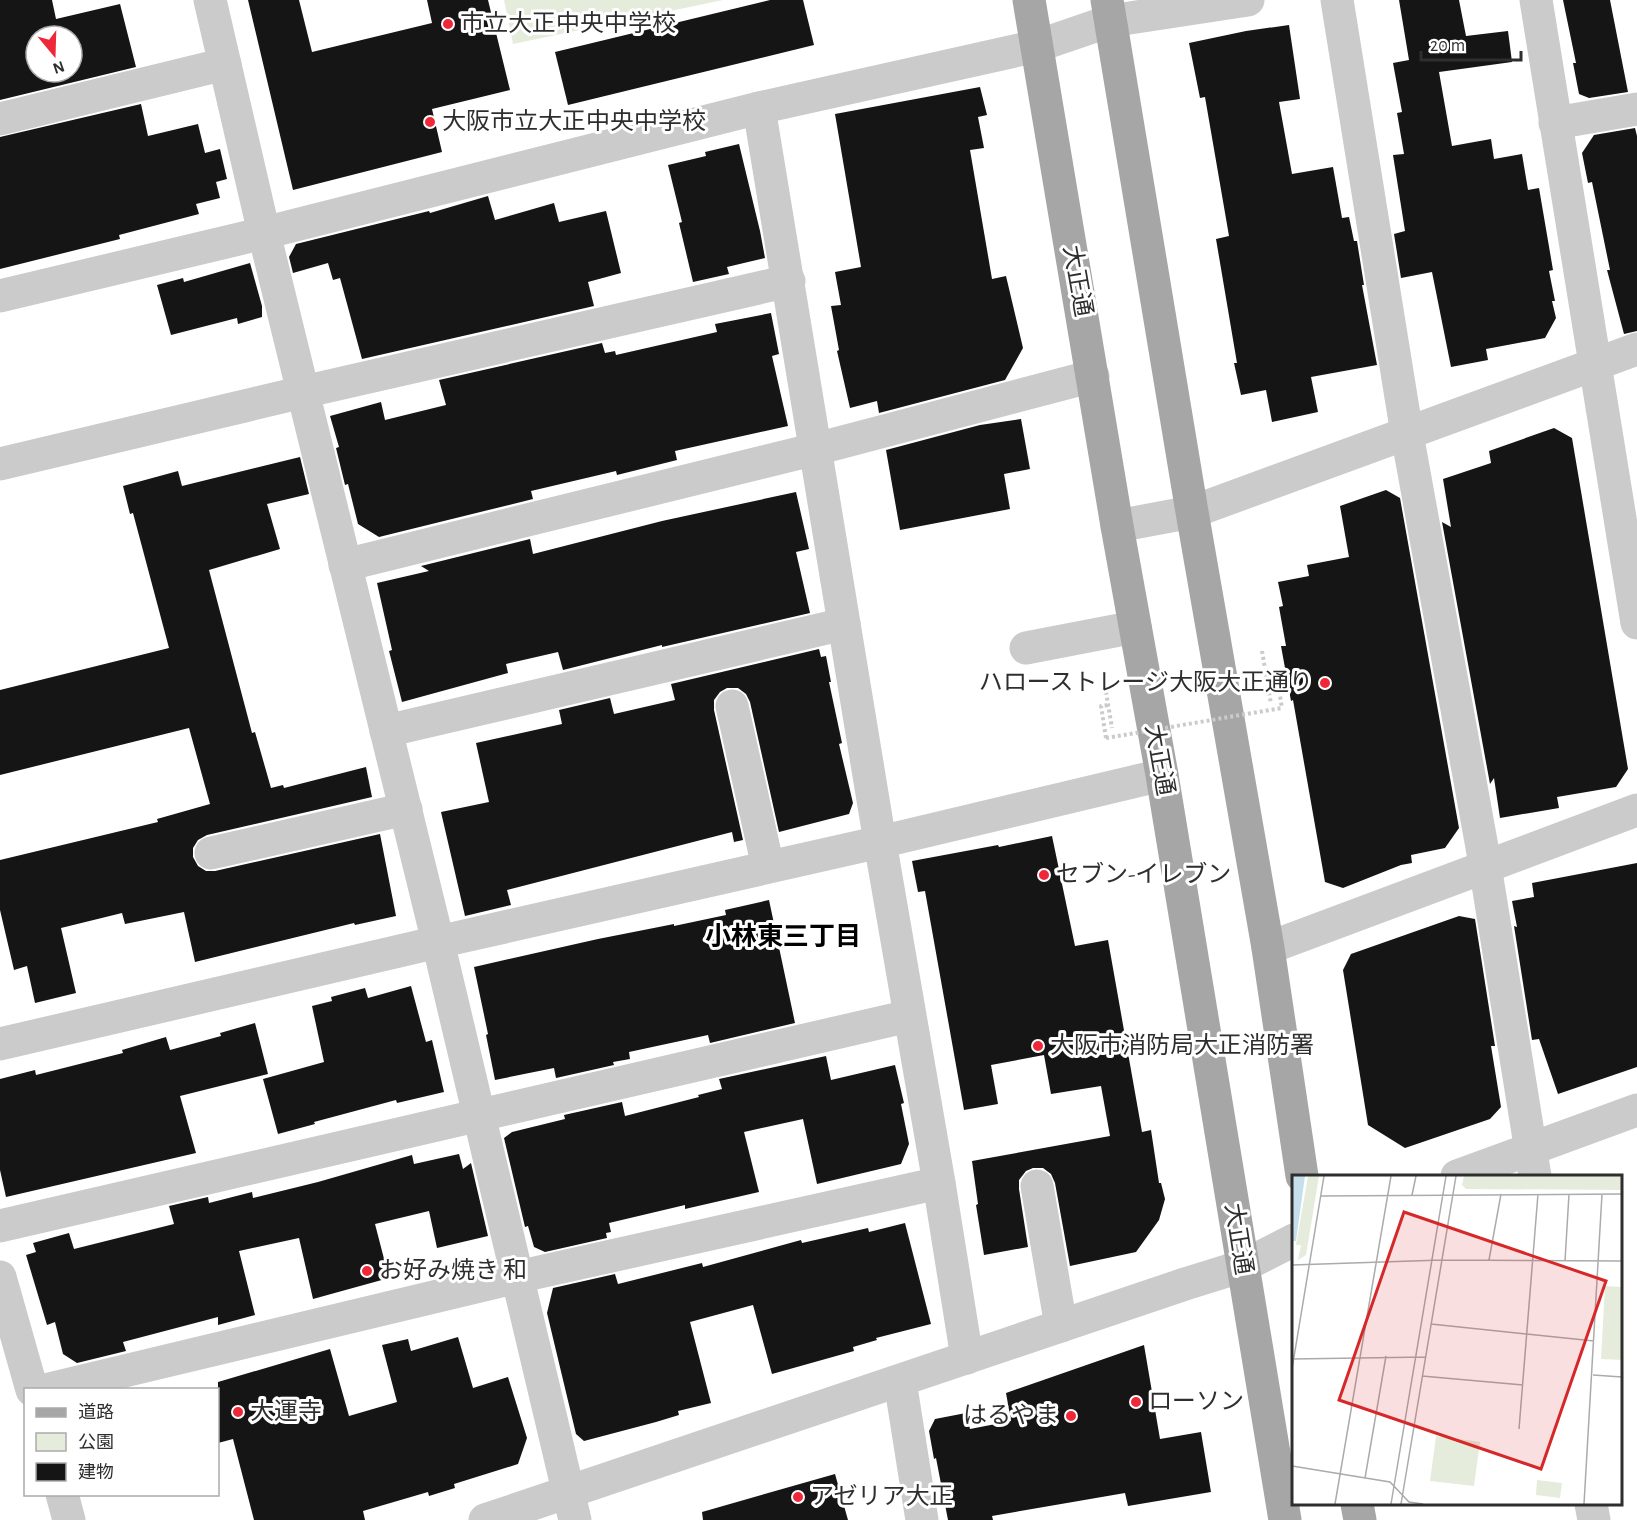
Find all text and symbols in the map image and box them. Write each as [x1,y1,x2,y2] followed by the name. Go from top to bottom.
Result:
[460,10,676,36] place label: 市立大正中央中学校
[441,17,455,31] marker: 市立大正中央中学校
[24,24,84,84] north arrow
[1421,24,1522,62] scale bar
[1430,37,1465,55] text: 20 m
[51,58,66,77] text: N
[442,108,706,134] place label: 大阪市立大正中央中学校
[423,115,437,129] marker: 大阪市立大正中央中学校
[1059,243,1096,319] street label: 大正通
[979,670,1313,695] place label: ハローストレージ大阪大正通り
[1318,676,1332,690] marker: ハローストレージ大阪大正通り
[1141,722,1178,798] street label: 大正通
[1056,861,1231,887] place label: セブン-イレブン
[1037,868,1051,882] marker: セブン-イレブン
[705,922,861,950] district label: 小林東三丁目
[1050,1032,1314,1058] place label: 大阪市消防局大正消防署
[1031,1039,1045,1053] marker: 大阪市消防局大正消防署
[1292,1175,1622,1505] inset map
[1221,1201,1256,1276] street label: 大正通
[379,1257,527,1283] place label: お好み焼き 和
[360,1264,374,1278] marker: お好み焼き 和
[24,1388,219,1496] legend
[1148,1390,1244,1414] place label: ローソン
[1129,1395,1143,1409] marker: ローソン
[250,1399,322,1424] place label: 大運寺
[78,1402,114,1422] text: 道路
[963,1403,1059,1428] place label: はるやま
[231,1405,245,1419] marker: 大運寺
[1064,1409,1078,1423] marker: はるやま
[78,1433,114,1452] text: 公園
[78,1462,114,1482] text: 建物
[810,1483,954,1509] place label: アゼリア大正
[791,1490,805,1504] marker: アゼリア大正

